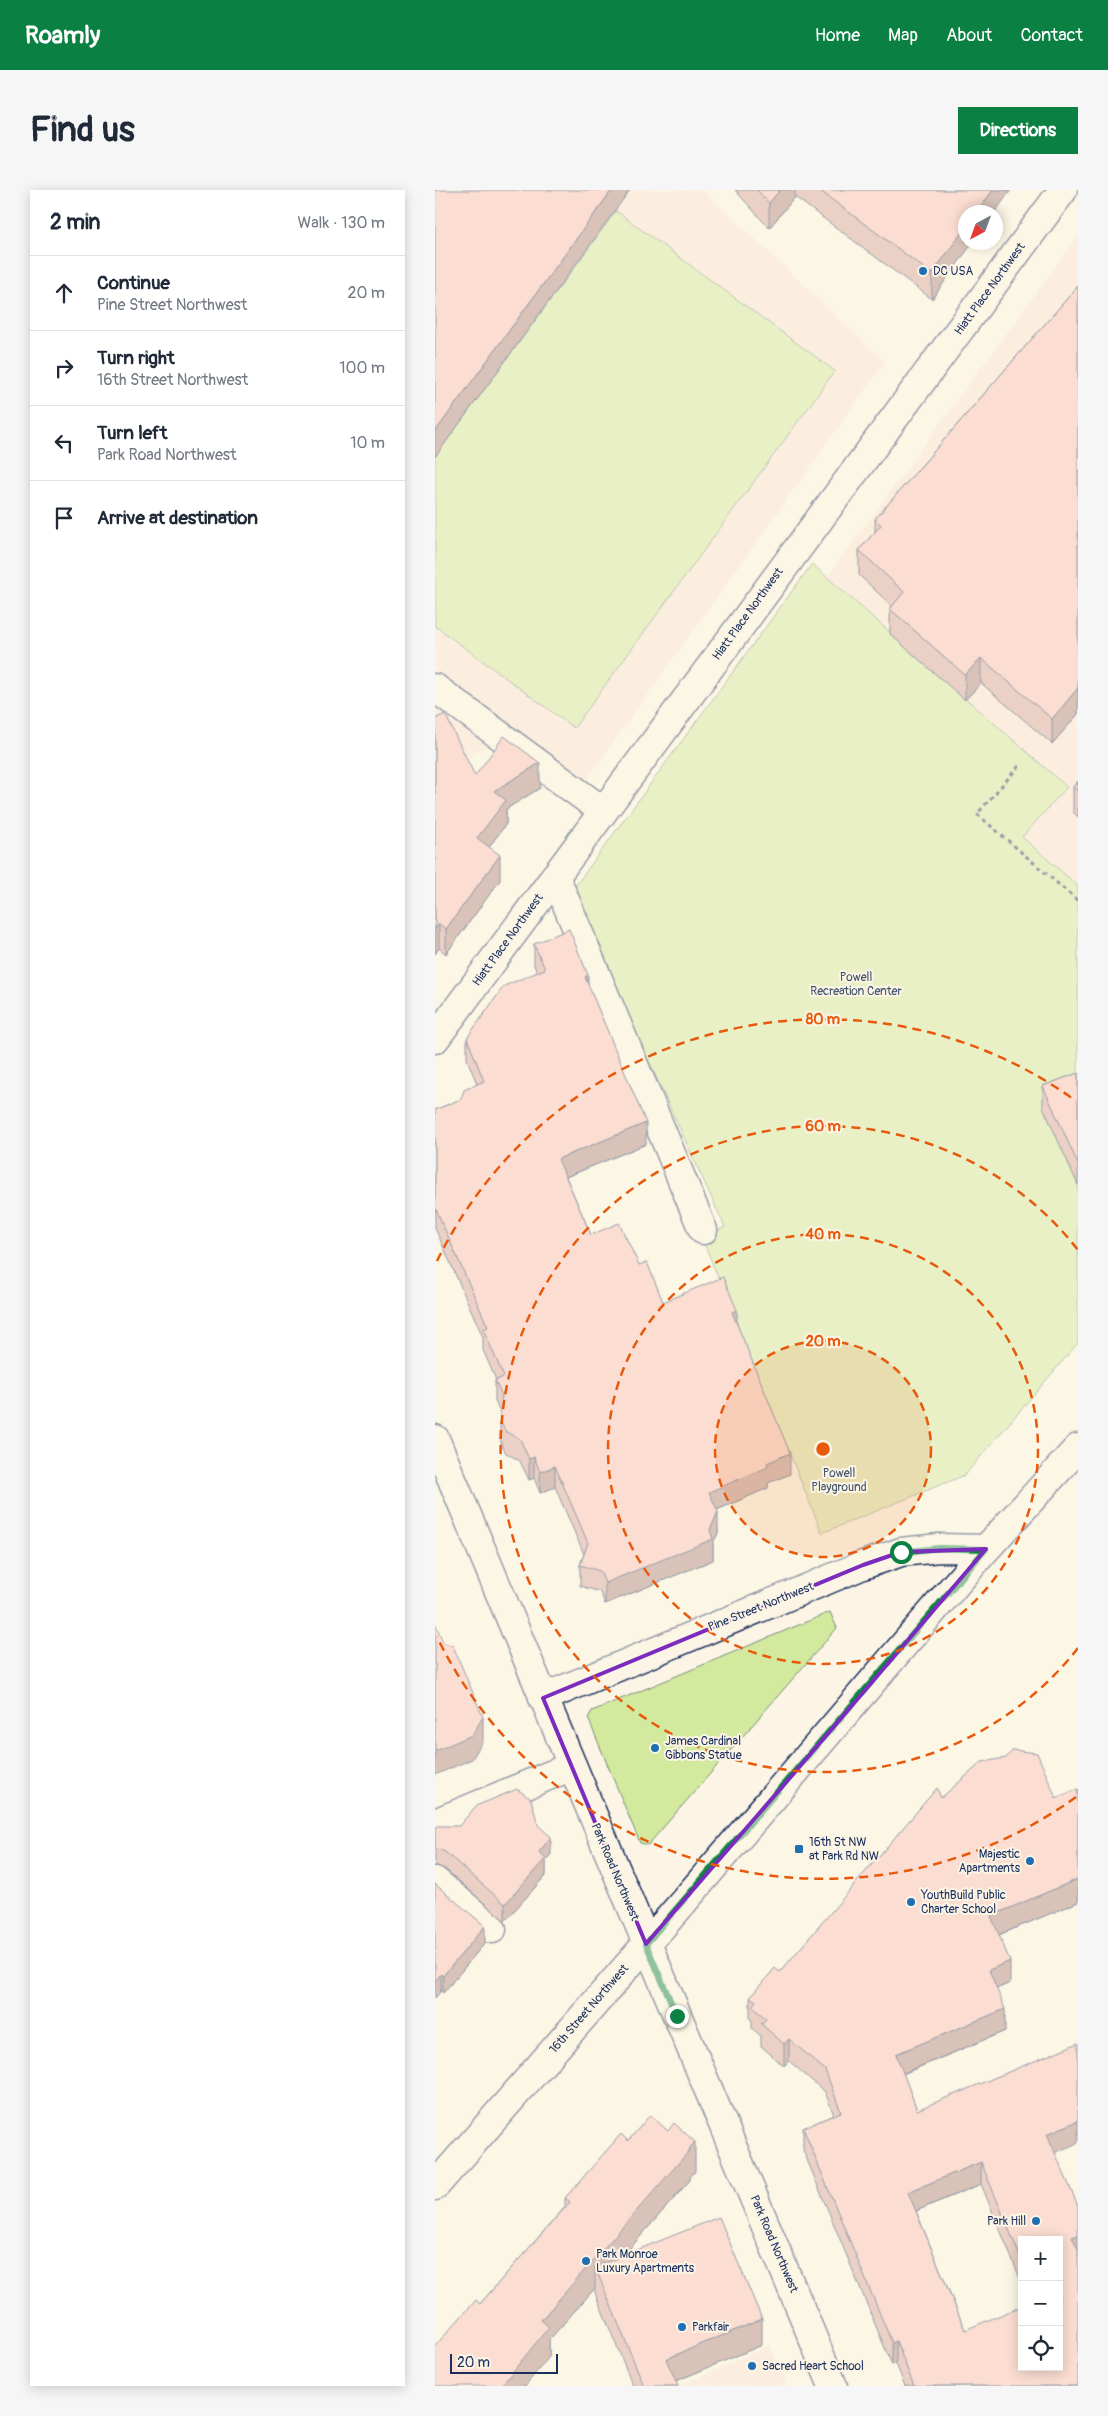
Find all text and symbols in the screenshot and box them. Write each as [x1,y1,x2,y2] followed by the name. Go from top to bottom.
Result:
[25,21,100,50] text: Roamly
[815,24,860,47] text: Home
[888,24,918,47] text: Map
[946,24,992,47] text: About
[1020,24,1083,47] text: Contact
[958,107,1078,154] button: Directions
[30,108,135,152] text: Find us
[958,205,1003,250] north arrow
[50,209,100,236] text: 2 min
[298,213,385,233] text: Walk · 130 m
[951,240,1029,338] street label: Hiatt Place Northwest
[933,264,973,279] place label: DC USA
[917,265,929,277] marker: DC USA
[97,271,170,295] text: Continue
[50,279,78,307] icon: ahead
[347,283,385,303] text: 20 m
[97,295,247,315] text: Pine Street Northwest
[97,346,175,370] text: Turn right
[50,354,78,382] icon: right
[339,358,385,378] text: 100 m
[97,370,248,390] text: 16th Street Northwest
[97,421,167,445] text: Turn left
[50,429,78,457] icon: left
[350,433,385,453] text: 10 m
[97,445,236,465] text: Park Road Northwest
[50,504,78,532] icon: arrive
[97,506,258,530] text: Arrive at destination
[709,565,787,663] street label: Hiatt Place Northwest
[469,891,547,989] street label: Hiatt Place Northwest
[810,970,903,999] park label: Powell Recreation Center
[806,1010,840,1029] text: 80 m
[805,1117,841,1136] text: 60 m
[805,1225,841,1244] text: 40 m
[805,1332,841,1351] text: 20 m
[814,1440,832,1458] centre of rings
[811,1466,867,1495] park label: Powell Playground
[890,1541,913,1564] route start
[706,1579,816,1635] street label: Pine Street Northwest
[665,1734,742,1763] place label: James Cardinal Gibbons Statue
[649,1742,661,1754] marker: James Cardinal Gibbons Statue
[588,1821,642,1923] street label: Park Road Northwest
[809,1835,879,1864] place label: 16th St NW at Park Rd NW
[793,1843,805,1855] marker: 16th St NW at Park Rd NW
[959,1847,1021,1876] place label: Majestic Apartments
[1024,1855,1036,1867] marker: Majestic Apartments
[920,1888,1006,1917] place label: YouthBuild Public Charter School
[905,1896,917,1908] marker: YouthBuild Public Charter School
[546,1961,632,2057] street label: 16th Street Northwest
[666,2005,689,2028] route end
[747,2193,801,2295] street label: Park Road Northwest
[987,2214,1026,2229] place label: Park Hill
[1030,2215,1042,2227] marker: Park Hill
[1018,2236,1063,2371] map controls
[1018,2236,1063,2281] button: +
[596,2247,695,2276] place label: Park Monroe Luxury Apartments
[580,2255,592,2267] marker: Park Monroe Luxury Apartments
[1018,2281,1063,2326] button: −
[692,2320,730,2335] place label: Parkfair
[676,2321,688,2333] marker: Parkfair
[1018,2326,1063,2371] button: locate
[450,2351,557,2374] scale bar
[457,2354,490,2371] text: 20 m
[762,2359,864,2374] place label: Sacred Heart School
[746,2360,758,2372] marker: Sacred Heart School

